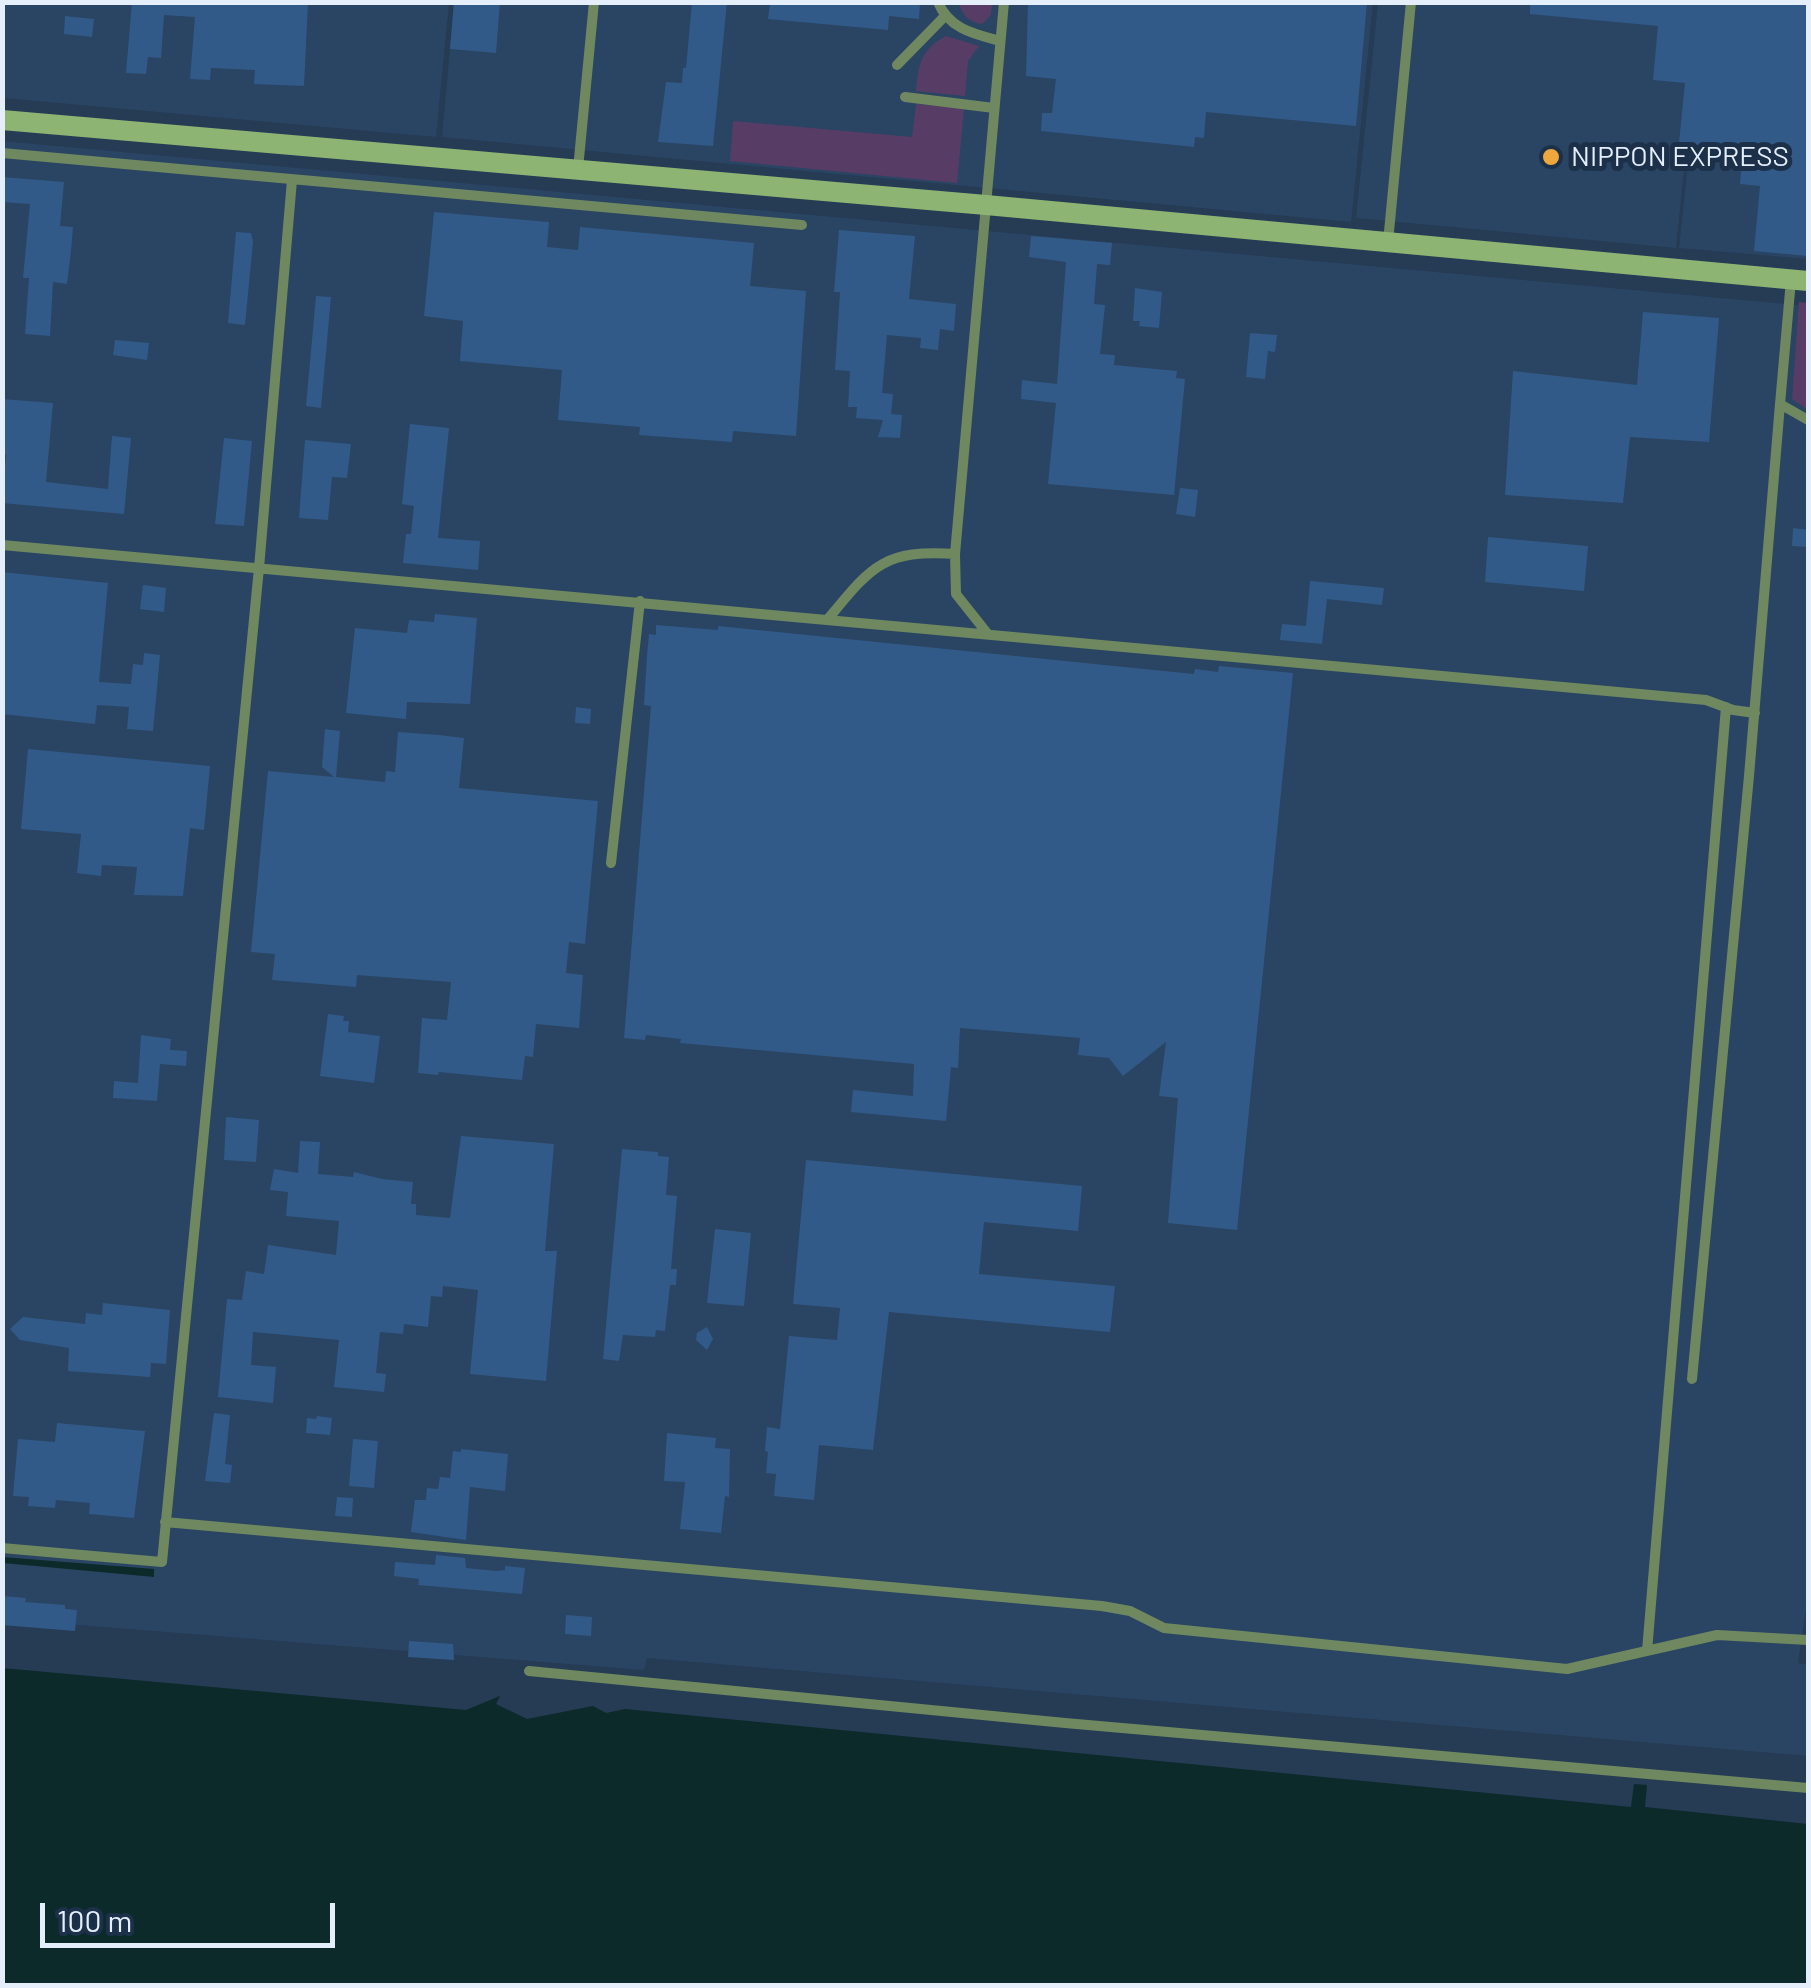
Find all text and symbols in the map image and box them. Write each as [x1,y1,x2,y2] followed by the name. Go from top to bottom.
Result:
[1571,140,1789,174] place label: NIPPON EXPRESS
[1540,146,1562,168] marker: NIPPON EXPRESS
[45,1883,340,1945] scale bar
[57,1902,132,1938] text: 100 m

